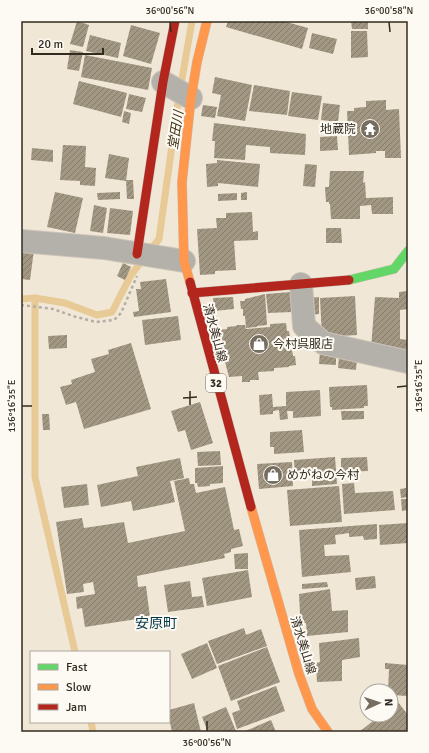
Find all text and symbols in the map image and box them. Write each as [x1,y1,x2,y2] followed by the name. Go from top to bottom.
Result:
[146,5,194,17] text: 36°00'56"N
[365,5,413,17] text: 36°00'58"N
[32,30,103,56] scale bar
[38,37,63,52] text: 20 m
[165,108,187,151] water label: 堂田川
[359,118,381,140] temple icon: 地蔵院
[320,122,356,137] place label: 地蔵院
[200,302,230,364] street label: 清水美山線
[248,333,270,355] shop icon: 今村呉服店
[273,337,333,352] place label: 今村呉服店
[413,359,425,413] text: 136°16'35"E
[206,374,226,392] road number: 32
[6,379,18,433] text: 136°16'35"E
[262,464,284,486] shop icon: めがねの今村
[287,468,360,483] place label: めがねの今村
[287,614,318,676] street label: 清水美山線
[135,615,177,632] district label: 安原町
[30,651,170,723] legend
[66,660,87,675] text: Fast
[66,680,91,695] text: Slow
[359,683,399,723] north arrow
[382,698,395,707] text: N
[66,700,87,715] text: Jam
[183,737,231,749] text: 36°00'56"N

